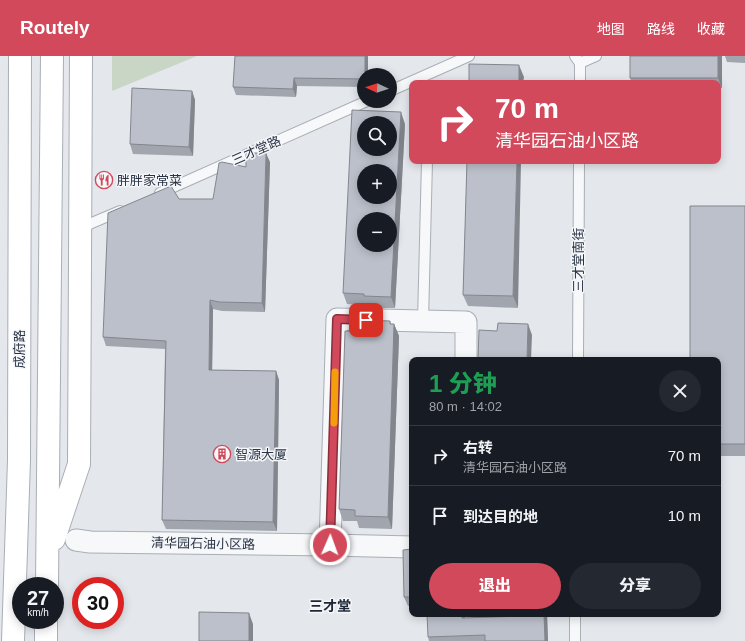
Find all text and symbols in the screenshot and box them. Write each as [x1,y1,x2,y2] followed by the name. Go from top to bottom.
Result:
[20,17,90,38] text: Routely
[597,21,625,37] text: 地图
[647,21,675,37] text: 路线
[697,21,725,37] text: 收藏
[357,68,397,108] north arrow
[357,68,397,252] map controls
[495,93,559,124] text: 70 m
[429,96,481,148] icon: right
[357,116,397,156] button: search
[495,131,639,151] text: 清华园石油小区路
[229,133,283,168] street label: 三才堂路
[357,164,397,204] button: +
[94,170,114,190] restaurant icon: 胖胖家常菜
[117,173,182,188] place label: 胖胖家常菜
[357,212,397,252] button: −
[571,227,586,293] street label: 三才堂南街
[349,303,383,337] pin
[355,309,377,331] icon: arrive
[12,329,27,369] street label: 成府路
[429,370,497,397] text: 1 分钟
[659,370,701,412] button: close
[429,399,502,414] text: 80 m · 14:02
[463,439,493,456] text: 右转
[212,444,232,464] building icon: 智源大厦
[429,445,451,467] icon: right
[235,447,287,462] place label: 智源大厦
[668,447,701,464] text: 70 m
[463,460,567,475] text: 清华园石油小区路
[429,505,451,527] icon: arrive
[668,507,701,524] text: 10 m
[463,508,538,525] text: 到达目的地
[309,524,351,566] position arrow
[151,535,255,552] street label: 清华园石油小区路
[429,563,561,609] button: 退出
[569,563,701,609] button: 分享
[72,577,124,629] speed limit sign: 30
[27,587,49,609] text: 27
[309,598,351,614] district label: 三才堂
[27,607,49,618] text: km/h

